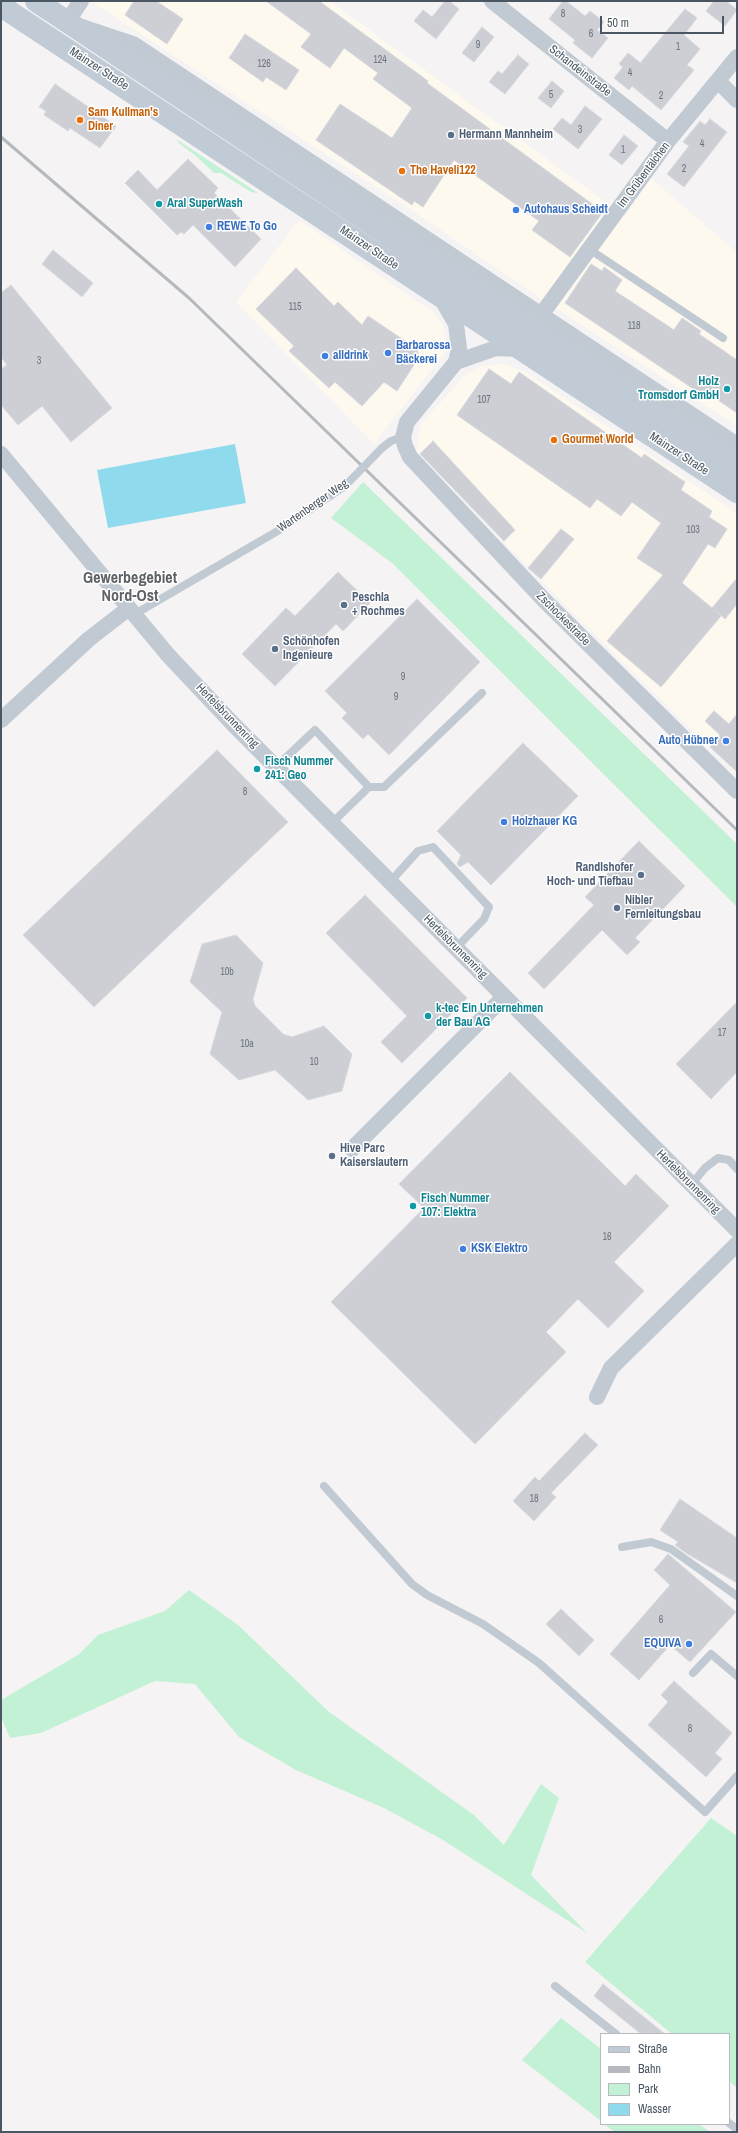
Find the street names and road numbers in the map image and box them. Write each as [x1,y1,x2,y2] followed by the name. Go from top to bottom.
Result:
[546,42,614,100] street label: Schandeinstraße
[67,44,131,94] street label: Mainzer Straße
[615,139,673,211] street label: Im Grübentälchen
[337,223,401,273] street label: Mainzer Straße
[647,429,711,479] street label: Mainzer Straße
[275,476,351,536] street label: Wartenberger Weg
[533,589,593,649] street label: Zschockestraße
[193,681,261,751] street label: Hertelsbrunnenring
[420,912,490,982] street label: Hertelsbrunnenring
[653,1147,723,1217] street label: Hertelsbrunnenring

